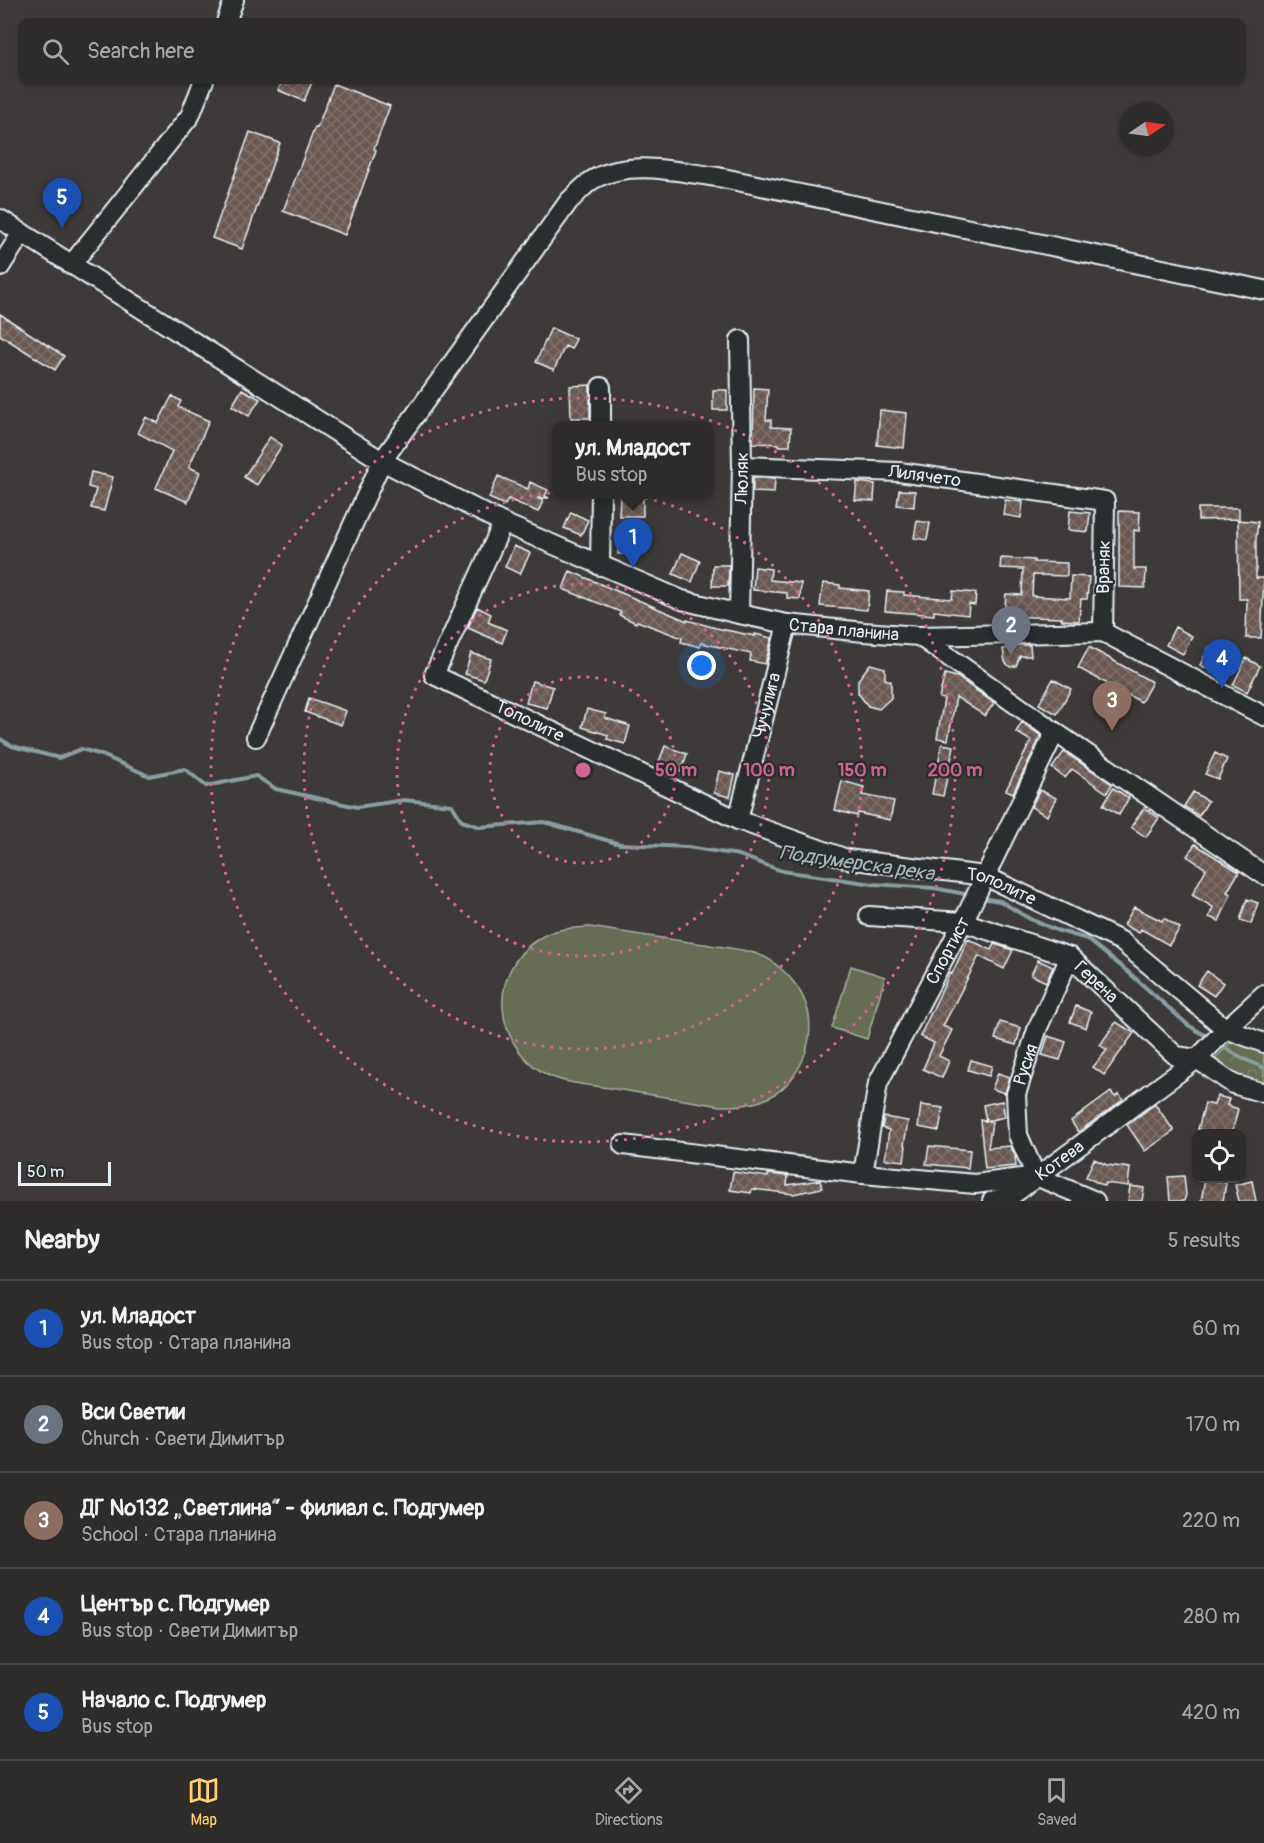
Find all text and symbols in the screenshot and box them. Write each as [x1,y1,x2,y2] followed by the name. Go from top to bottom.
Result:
[18,18,1246,84] search box
[39,35,72,68] icon: search
[87,37,194,65] text: Search here
[1120,102,1174,156] north arrow
[42,178,82,228] pin: 5
[552,421,714,499] popup
[576,434,690,462] text: ул. Младост
[730,452,754,505] street label: Люляк
[887,460,963,492] street label: Лилячето
[576,462,648,487] text: Bus stop
[614,518,652,568] pin: 1
[1092,540,1116,594] street label: Враняк
[992,606,1030,656] pin: 2
[788,613,900,646] street label: Стара планина
[1202,640,1242,689] pin: 4
[687,651,716,680] your location
[747,670,786,741] street label: Чучулига
[1092,682,1132,731] pin: 3
[491,694,568,747] street label: Тополите
[655,759,697,782] text: 50 m
[743,759,795,782] text: 100 m
[838,759,887,782] text: 150 m
[928,759,982,782] text: 200 m
[573,760,593,780] centre of rings
[778,840,937,886] water label: Подгумерска река
[965,862,1040,910] street label: Тополите
[921,913,975,988] street label: Спортист
[1070,955,1123,1008] street label: Герена
[1008,1041,1043,1088] street label: Русия
[1192,1129,1246,1183] map controls
[1192,1129,1246,1183] button: locate
[1031,1135,1089,1186] street label: Котева
[18,1159,111,1186] scale bar
[27,1162,64,1182] text: 50 m
[24,1224,100,1256] text: Nearby
[1168,1228,1240,1253] text: 5 results
[81,1302,196,1330] text: ул. Младост
[40,1316,47,1341] text: 1
[1193,1316,1240,1341] text: 60 m
[81,1330,291,1355] text: Bus stop · Стара планина
[81,1398,185,1426] text: Вси Светии
[38,1412,49,1437] text: 2
[1186,1412,1240,1437] text: 170 m
[81,1426,285,1451] text: Church · Свети Димитър
[81,1494,485,1522] text: ДГ №132 „Светлина“ - филиал с. Подгумер
[38,1508,49,1533] text: 3
[1182,1508,1240,1533] text: 220 m
[81,1522,276,1547] text: School · Стара планина
[81,1590,270,1618] text: Център с. Подгумер
[38,1604,49,1629] text: 4
[1183,1604,1240,1629] text: 280 m
[81,1618,298,1643] text: Bus stop · Свети Димитър
[81,1686,266,1714] text: Начало с. Подгумер
[38,1700,49,1725] text: 5
[1181,1700,1240,1725] text: 420 m
[81,1714,153,1739] text: Bus stop
[187,1774,220,1830] tab: Map
[595,1774,663,1830] tab: Directions
[1037,1774,1077,1830] tab: Saved

